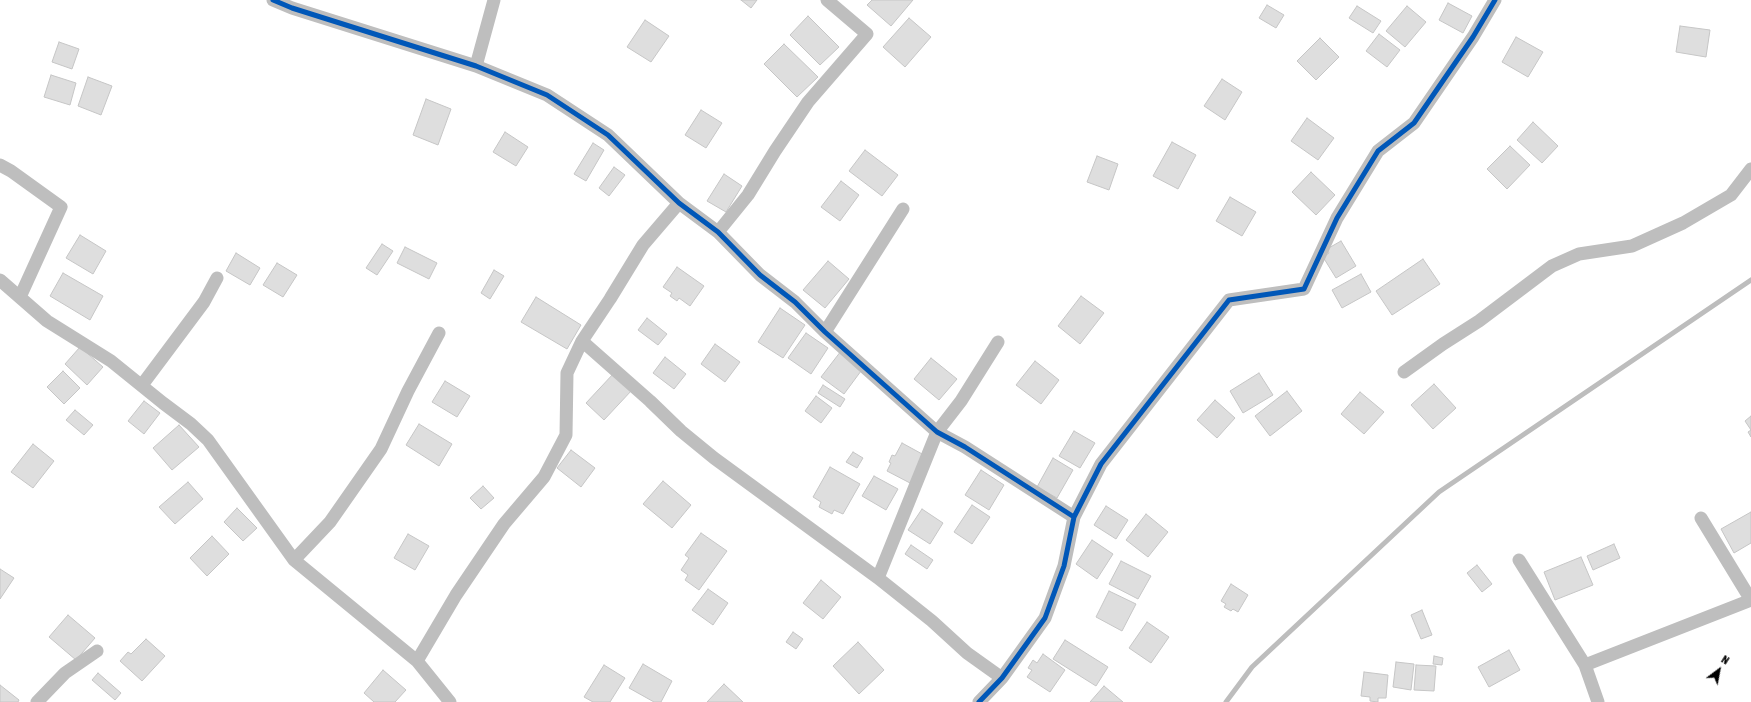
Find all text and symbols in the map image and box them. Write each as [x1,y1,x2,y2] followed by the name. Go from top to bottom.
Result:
[1699,650,1739,690] north arrow
[1719,653,1731,667] text: N

